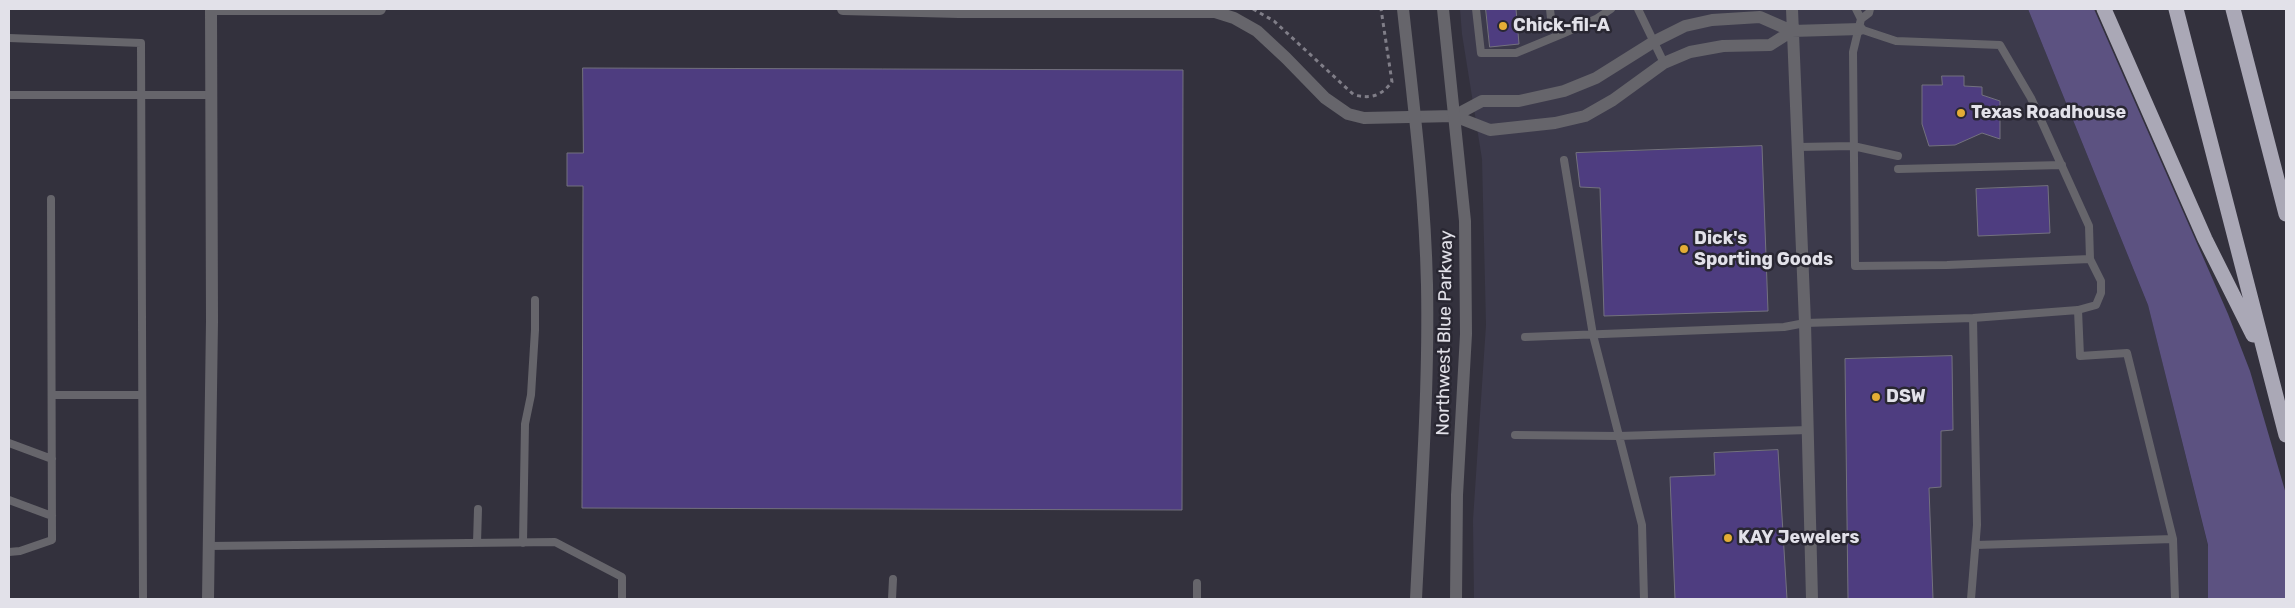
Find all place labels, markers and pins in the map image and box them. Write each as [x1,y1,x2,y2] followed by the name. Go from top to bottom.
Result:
[1513,15,1610,37] place label: Chick-fil-A
[1497,20,1509,32] marker: Chick-fil-A
[1971,102,2126,124] place label: Texas Roadhouse
[1955,107,1967,119] marker: Texas Roadhouse
[1694,228,1833,270] place label: Dick's Sporting Goods
[1678,243,1690,255] marker: Dick's Sporting Goods
[1886,386,1926,408] place label: DSW
[1870,391,1882,403] marker: DSW
[1738,527,1859,549] place label: KAY Jewelers
[1722,532,1734,544] marker: KAY Jewelers

